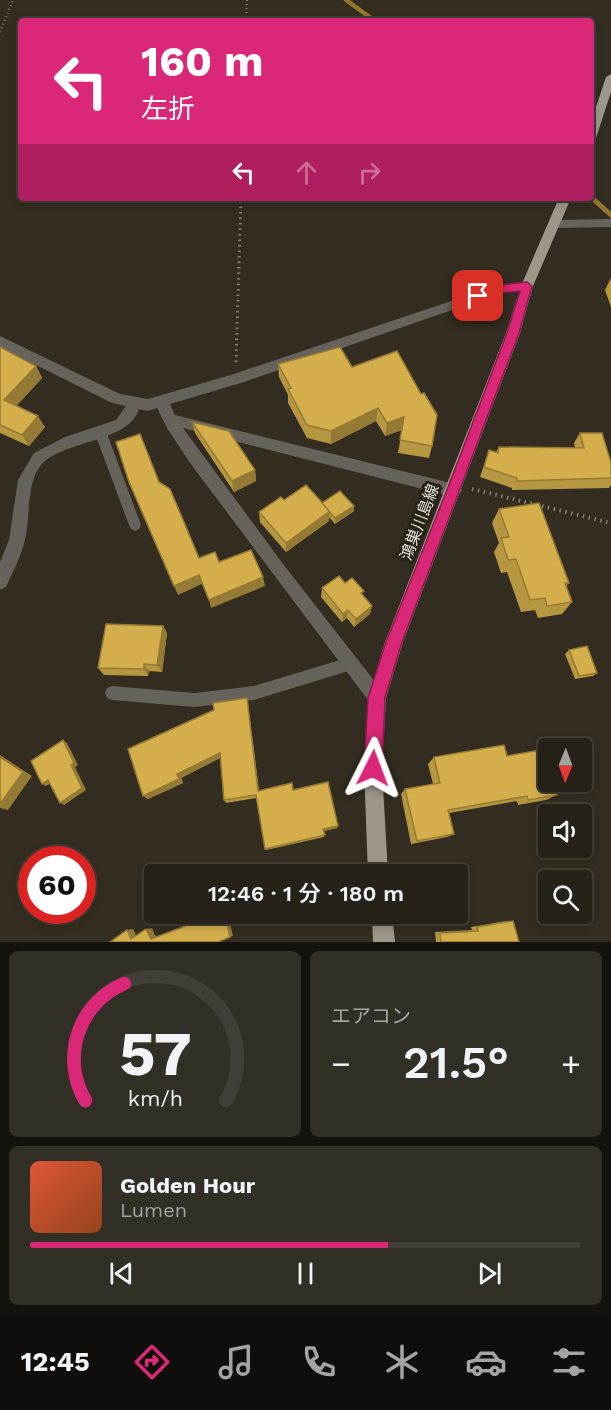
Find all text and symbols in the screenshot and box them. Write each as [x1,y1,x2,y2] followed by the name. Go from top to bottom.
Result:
[141,37,264,86] text: 160 m
[42,42,120,120] icon: left
[141,93,195,125] text: 左折
[227,156,260,189] icon: left
[290,156,323,189] icon: ahead
[353,156,386,189] icon: right
[452,270,503,321] pin
[461,279,494,312] icon: arrive
[396,481,443,563] street label: 鴻巣川島線
[341,736,405,800] position arrow
[538,738,592,792] north arrow
[538,738,592,924] map controls
[538,804,592,858] button: sound
[18,846,96,924] speed limit sign: 60
[538,870,592,924] button: search
[208,881,404,906] text: 12:46 · 1 分 · 180 m
[331,1004,411,1028] text: エアコン
[119,1017,191,1090] text: 57
[403,1036,509,1089] text: 21.5°
[331,1044,351,1083] text: −
[561,1044,581,1083] text: +
[127,1086,183,1111] text: km/h
[120,1173,255,1198] text: Golden Hour
[120,1198,187,1222] text: Lumen
[105,1257,138,1290] icon: previous
[289,1257,322,1290] icon: pause
[473,1257,506,1290] icon: next
[131,1341,173,1383] icon: directions
[215,1341,257,1383] icon: music
[298,1341,340,1383] icon: phone
[381,1341,423,1383] icon: climate
[465,1341,507,1383] icon: car
[548,1341,590,1383] icon: filters
[21,1346,90,1378] text: 12:45

